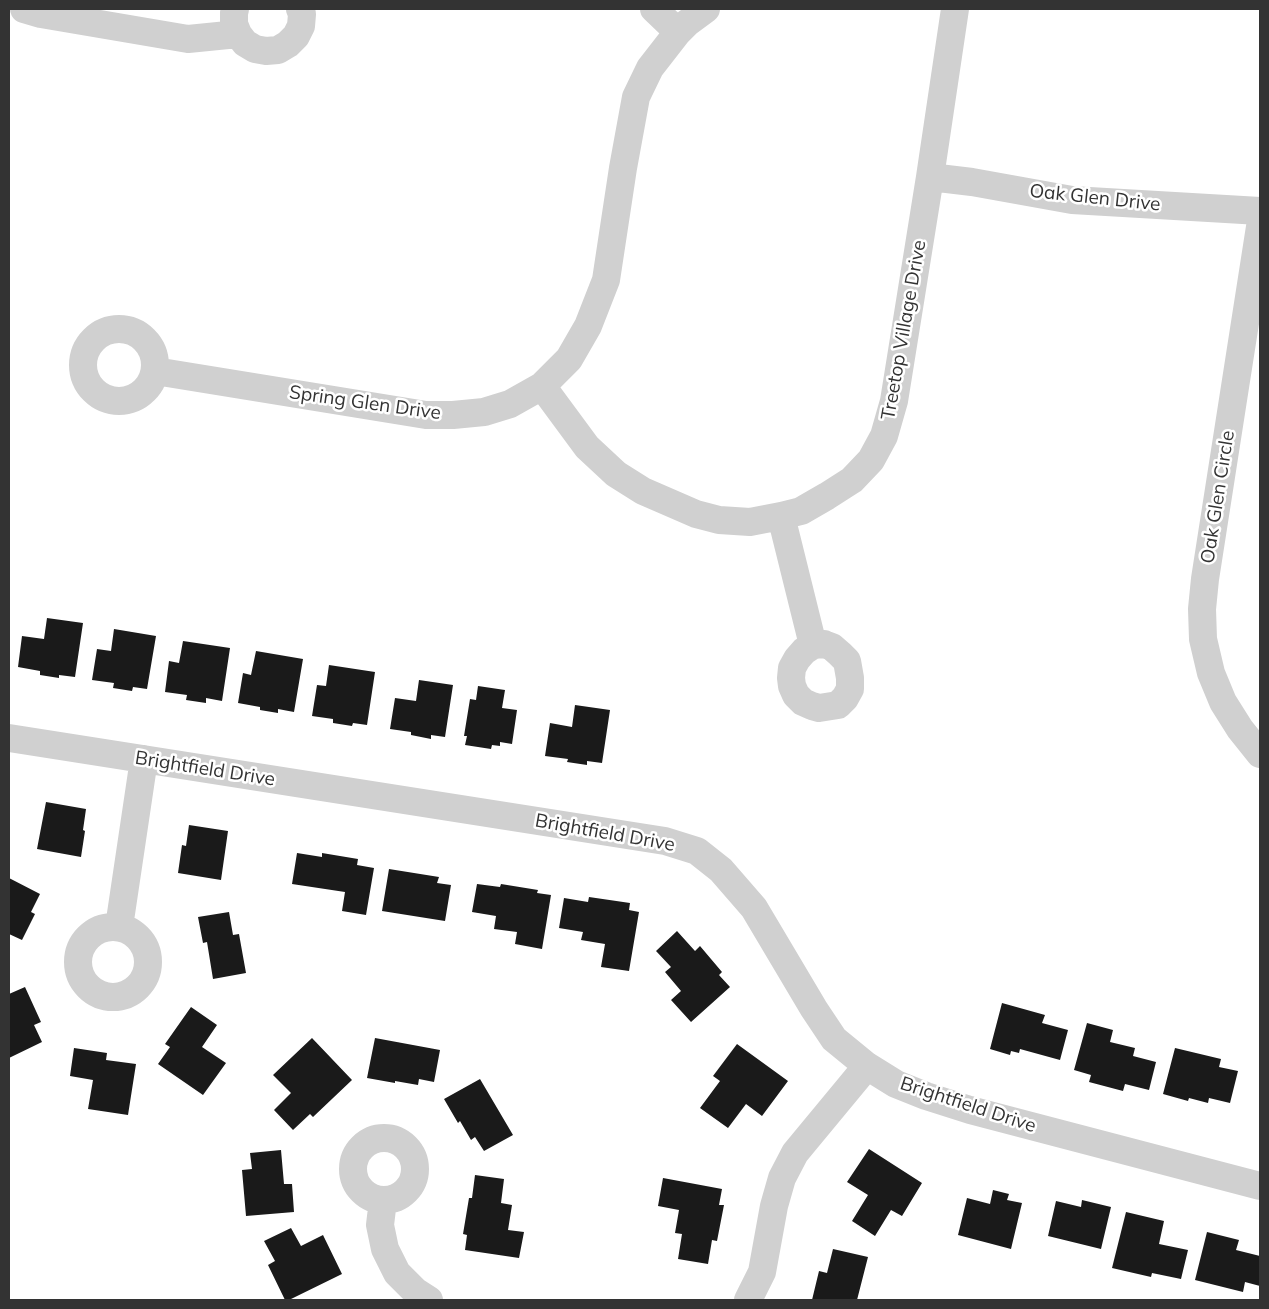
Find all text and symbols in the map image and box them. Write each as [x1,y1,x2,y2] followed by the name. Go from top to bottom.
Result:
[1028,180,1162,216] street label: Oak Glen Drive
[877,238,931,422] street label: Treetop Village Drive
[288,381,442,425] street label: Spring Glen Drive
[1196,429,1240,565] street label: Oak Glen Circle
[133,747,277,791] street label: Brightfield Drive
[533,809,677,857] street label: Brightfield Drive
[897,1072,1039,1138] street label: Brightfield Drive

